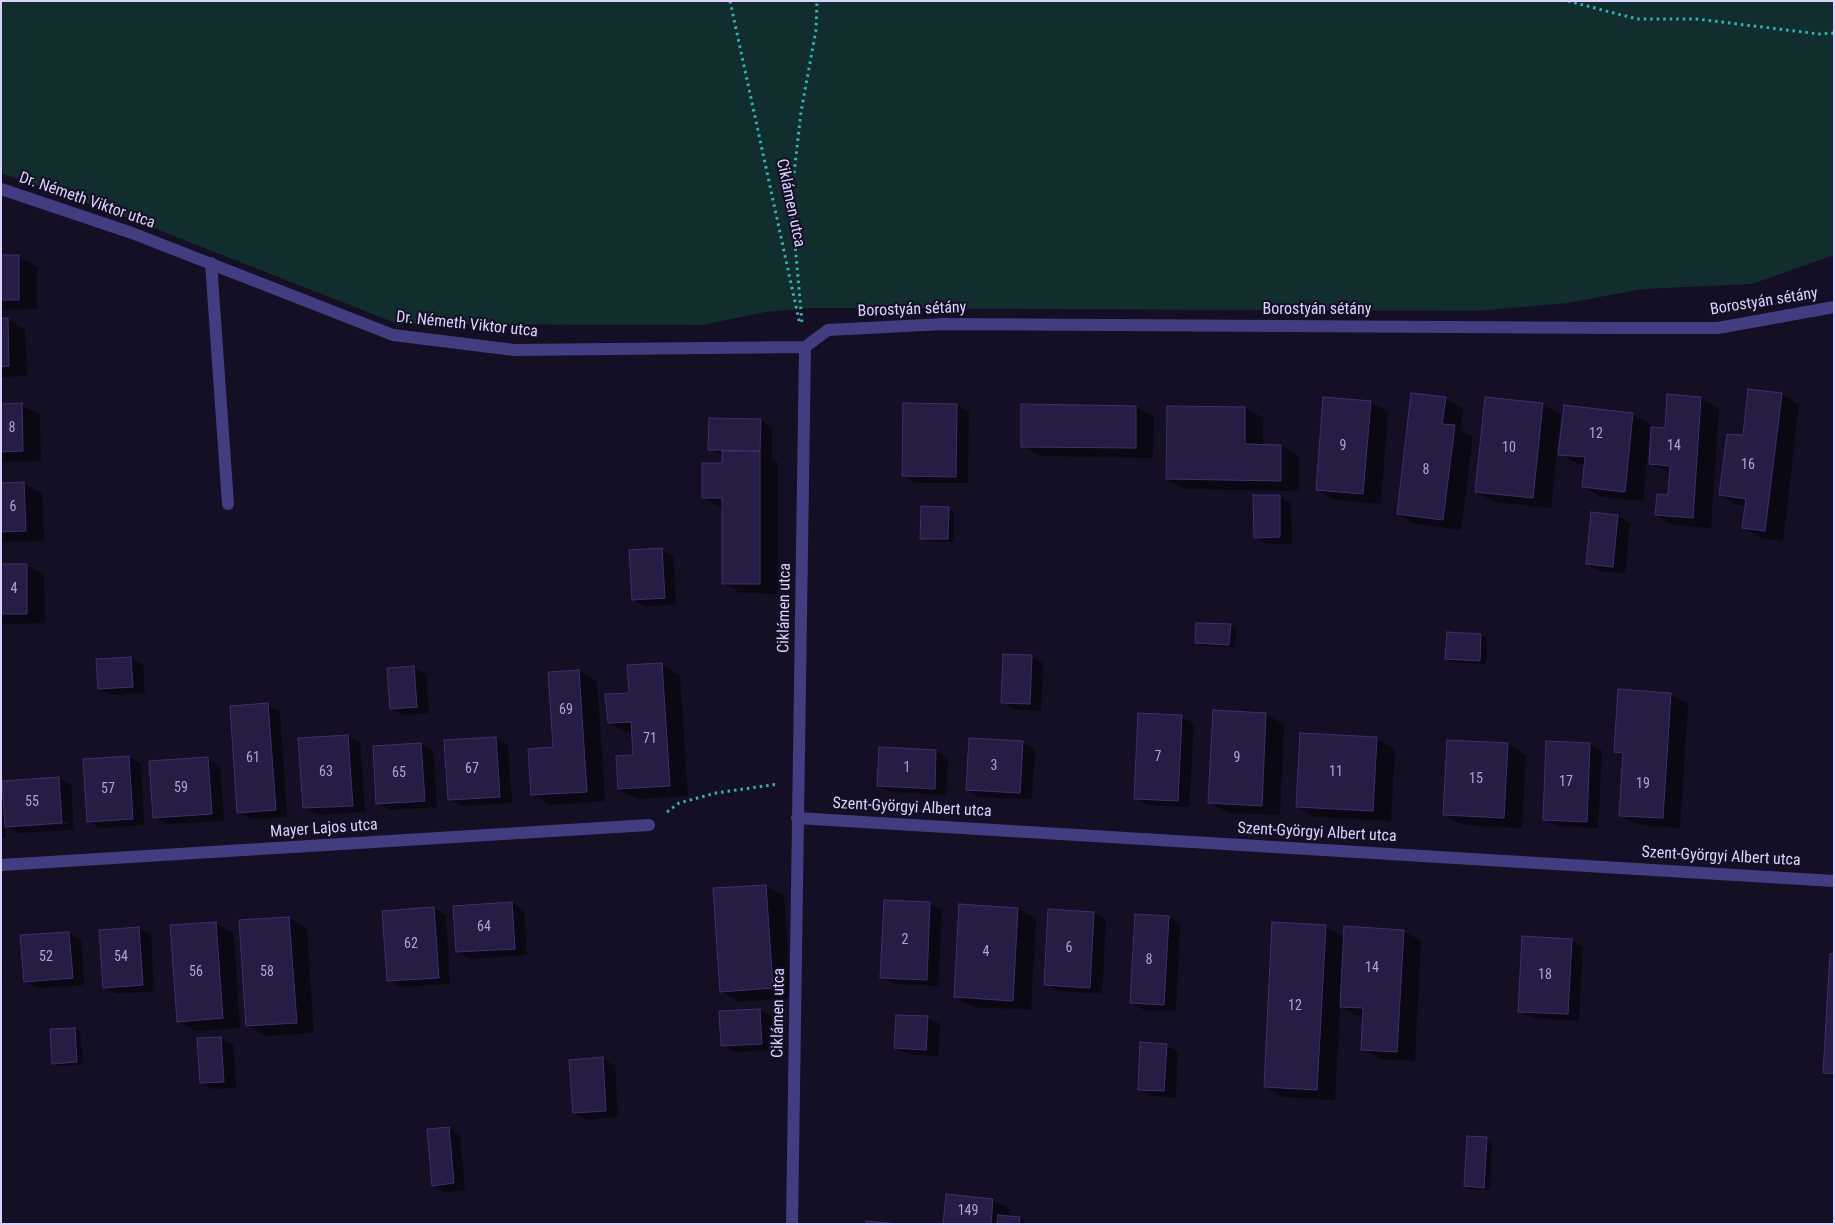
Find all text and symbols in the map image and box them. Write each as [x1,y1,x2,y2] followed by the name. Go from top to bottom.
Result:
[771,157,809,249] street label: Ciklámen utca
[16,169,158,233] street label: Dr. Németh Viktor utca
[1709,284,1819,320] street label: Borostyán sétány
[857,299,967,321] street label: Borostyán sétány
[1263,300,1371,320] street label: Borostyán sétány
[395,308,539,342] street label: Dr. Németh Viktor utca
[9,420,15,436] house number: 8
[1589,426,1603,442] house number: 12
[1340,438,1346,454] house number: 9
[1667,438,1681,454] house number: 14
[1502,440,1516,456] house number: 10
[1741,457,1755,473] house number: 16
[1423,462,1429,478] house number: 8
[10,499,16,515] house number: 6
[775,563,795,653] street label: Ciklámen utca
[11,581,17,597] house number: 4
[559,702,573,718] house number: 69
[643,731,657,747] house number: 71
[1155,749,1161,765] house number: 7
[246,750,260,766] house number: 61
[1234,750,1240,766] house number: 9
[991,758,997,774] house number: 3
[904,760,910,776] house number: 1
[465,761,479,777] house number: 67
[319,764,333,780] house number: 63
[1329,764,1343,780] house number: 11
[392,765,406,781] house number: 65
[1469,771,1483,787] house number: 15
[1559,774,1573,790] house number: 17
[1636,776,1650,792] house number: 19
[174,780,188,796] house number: 59
[101,781,115,797] house number: 57
[25,794,39,810] house number: 55
[832,794,992,822] street label: Szent-Györgyi Albert utca
[270,816,378,842] street label: Mayer Lajos utca
[1237,819,1397,847] street label: Szent-Györgyi Albert utca
[1641,843,1801,871] street label: Szent-Györgyi Albert utca
[477,919,491,935] house number: 64
[902,932,908,948] house number: 2
[404,936,418,952] house number: 62
[1066,940,1072,956] house number: 6
[983,944,989,960] house number: 4
[39,949,53,965] house number: 52
[114,949,128,965] house number: 54
[1146,952,1152,968] house number: 8
[1365,960,1379,976] house number: 14
[189,964,203,980] house number: 56
[260,964,274,980] house number: 58
[1538,967,1552,983] house number: 18
[769,968,789,1058] street label: Ciklámen utca
[1288,998,1302,1014] house number: 12
[958,1203,978,1219] house number: 149

